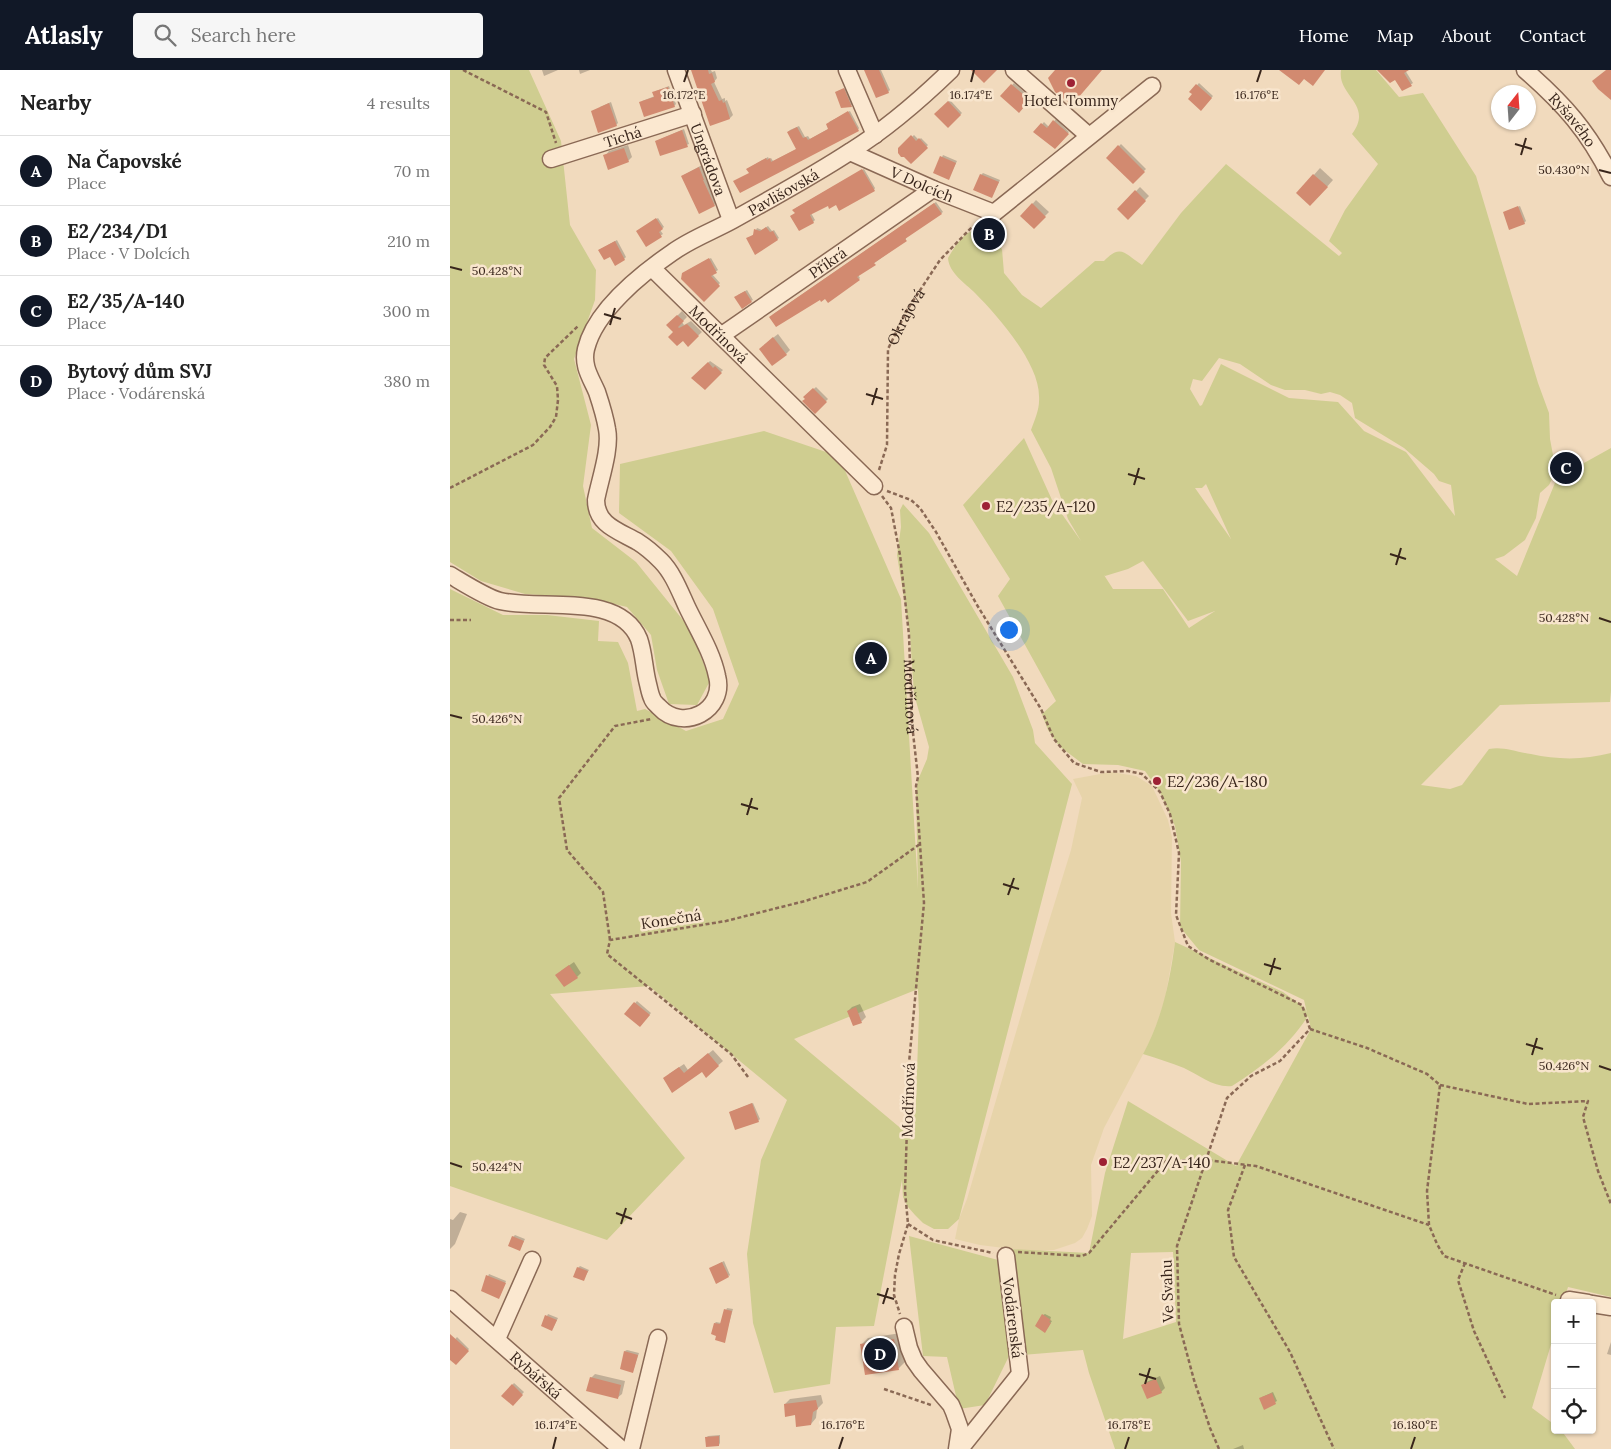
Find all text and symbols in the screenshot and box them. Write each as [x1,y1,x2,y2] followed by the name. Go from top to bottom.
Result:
[133,13,483,58] search box
[25,20,103,51] text: Atlasly
[151,21,179,49] icon: search
[191,23,296,47] text: Search here
[1299,24,1349,47] text: Home
[1377,24,1413,47] text: Map
[1441,24,1491,47] text: About
[1519,24,1586,47] text: Contact
[1065,77,1077,89] marker: Hotel Tommy
[1491,85,1536,130] north arrow
[663,87,705,102] text: 16.172°E
[950,87,992,102] text: 16.174°E
[1235,87,1279,102] text: 16.176°E
[1545,88,1601,150] street label: Ryšavého
[20,89,91,116] text: Nearby
[1024,91,1118,110] place label: Hotel Tommy
[367,93,430,113] text: 4 results
[687,120,731,198] street label: Ungrádova
[601,121,644,151] street label: Tichá
[67,149,182,173] text: Na Čapovské
[31,161,41,181] text: A
[394,161,430,181] text: 70 m
[887,161,957,206] street label: V Dolcích
[1538,162,1590,177] text: 50.430°N
[744,164,822,219] street label: Pavlišovská
[67,173,106,193] text: Place
[973,215,1005,253] pin: B
[67,219,168,243] text: E2/234/D1
[31,231,41,251] text: B
[387,231,430,251] text: 210 m
[805,242,850,282] street label: Příkrá
[67,243,190,263] text: Place · V Dolcích
[472,263,522,278] text: 50.428°N
[882,284,928,348] street label: Okrajová
[67,289,185,313] text: E2/35/A-140
[30,301,42,321] text: C
[383,301,430,321] text: 300 m
[686,301,753,367] street label: Modřínová
[67,313,106,333] text: Place
[67,359,212,383] text: Bytový dům SVJ
[30,371,42,391] text: D
[384,371,430,391] text: 380 m
[67,383,205,403] text: Place · Vodárenská
[1550,449,1582,487] pin: C
[996,497,1096,517] place label: E2/235/A-120
[980,500,992,512] marker: E2/235/A-120
[1539,610,1589,625] text: 50.428°N
[996,617,1022,643] your location
[855,639,887,677] pin: A
[900,659,923,735] street label: Modřínová
[472,711,522,726] text: 50.426°N
[1167,772,1268,792] place label: E2/236/A-180
[1151,775,1163,787] marker: E2/236/A-180
[639,905,703,933] street label: Konečná
[1539,1058,1589,1073] text: 50.426°N
[897,1062,919,1138] street label: Modřínová
[1113,1153,1211,1173] place label: E2/237/A-140
[1097,1156,1109,1168] marker: E2/237/A-140
[472,1159,522,1174] text: 50.424°N
[1156,1259,1178,1324] street label: Ve Svahu
[999,1276,1027,1360] street label: Vodárenská
[1551,1299,1596,1434] map controls
[1551,1299,1596,1344] button: +
[864,1335,896,1373] pin: D
[1551,1344,1596,1389] button: −
[507,1347,567,1403] street label: Rybářská
[1551,1389,1596,1434] button: locate
[535,1417,577,1432] text: 16.174°E
[821,1417,865,1432] text: 16.176°E
[1107,1417,1151,1432] text: 16.178°E
[1392,1417,1438,1432] text: 16.180°E

